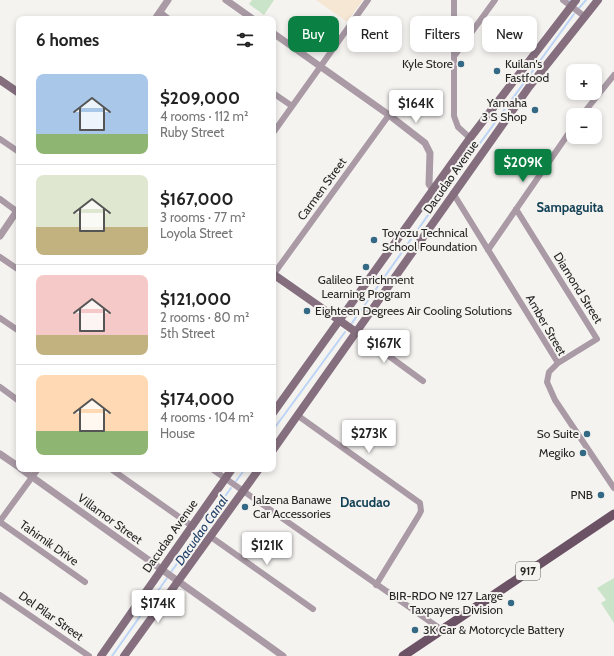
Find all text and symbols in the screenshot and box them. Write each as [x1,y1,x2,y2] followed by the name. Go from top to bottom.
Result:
[288,16,339,52] chip: Buy
[347,16,402,52] chip: Rent
[410,16,474,52] chip: Filters
[482,16,537,52] chip: New
[234,29,256,51] icon: filters
[36,30,99,50] text: 6 homes
[402,56,453,71] place label: Kyle Store
[505,56,549,85] place label: Kuilan's Fastfood
[456,59,466,69] marker: Kyle Store
[566,64,602,144] map controls
[566,64,602,100] button: +
[492,66,502,76] marker: Kuilan's Fastfood
[160,88,240,108] text: $209,000
[68,90,116,138] icon: home
[388,90,444,124] pin: $164K
[398,95,434,111] text: $164K
[481,95,527,124] place label: Yamaha 3 S Shop
[530,105,540,115] marker: Yamaha 3 S Shop
[160,108,248,124] text: 4 rooms · 112 m²
[566,108,602,144] button: −
[160,124,224,140] text: Ruby Street
[420,137,481,216] street label: Dacudao Avenue
[495,149,551,183] pin: $209K
[294,154,349,223] street label: Carmen Street
[503,154,543,170] text: $209K
[160,189,234,209] text: $167,000
[68,191,116,239] icon: home
[537,199,604,215] district label: Sampaguita
[160,209,246,225] text: 3 rooms · 77 m²
[160,225,233,241] text: Loyola Street
[382,225,478,254] place label: Toyozu Technical School Foundation
[369,235,379,245] marker: Toyozu Technical School Foundation
[551,249,606,326] street label: Diamond Street
[361,262,371,272] marker: Galileo Enrichment Learning Program
[318,272,414,301] place label: Galileo Enrichment Learning Program
[160,289,231,309] text: $121,000
[68,291,116,339] icon: home
[523,292,570,358] street label: Amber Street
[315,303,512,318] place label: Eighteen Degrees Air Cooling Solutions
[302,306,312,316] marker: Eighteen Degrees Air Cooling Solutions
[160,309,249,325] text: 2 rooms · 80 m²
[160,325,215,341] text: 5th Street
[356,330,412,364] pin: $167K
[367,335,401,351] text: $167K
[160,389,235,409] text: $174,000
[68,391,116,439] icon: home
[160,409,254,425] text: 4 rooms · 104 m²
[341,420,397,454] pin: $273K
[160,425,195,441] text: House
[351,425,387,441] text: $273K
[537,426,579,441] place label: So Suite
[582,429,592,439] marker: So Suite
[539,445,575,460] place label: Megiko
[578,448,588,458] marker: Megiko
[571,487,593,502] place label: PNB
[75,490,146,547] street label: Villamor Street
[596,490,606,500] marker: PNB
[171,492,231,568] water label: Dacudao Canal
[252,492,331,521] place label: Jalzena Banawe Car Accessories
[340,494,391,510] district label: Dacudao
[139,496,200,575] street label: Dacudao Avenue
[240,502,250,512] marker: Jalzena Banawe Car Accessories
[17,517,82,568] street label: Tahimik Drive
[239,532,295,566] pin: $121K
[251,537,283,553] text: $121K
[516,562,540,580] road number: 917
[16,588,87,643] street label: Del Pilar Street
[389,588,503,617] place label: BIR-RDO № 127 Large Taxpayers Division
[130,590,186,624] pin: $174K
[141,595,175,611] text: $174K
[506,598,516,608] marker: BIR-RDO № 127 Large Taxpayers Division
[423,622,564,637] place label: 3K Car & Motorcycle Battery
[410,625,420,635] marker: 3K Car & Motorcycle Battery

